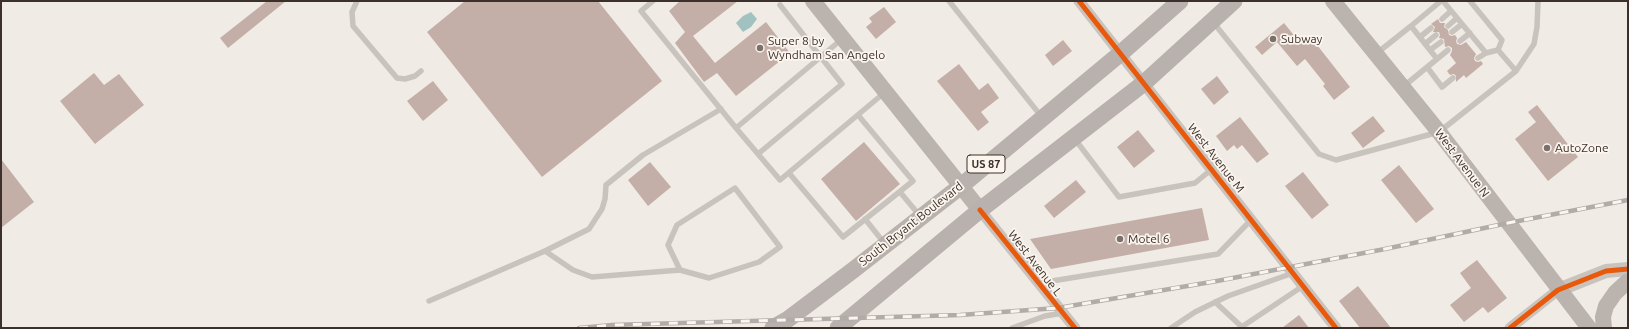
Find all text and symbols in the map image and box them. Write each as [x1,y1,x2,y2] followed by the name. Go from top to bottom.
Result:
[1281,32,1322,46] place label: Subway
[768,34,885,62] place label: Super 8 by Wyndham San Angelo
[1268,34,1278,44] marker: Subway
[755,43,765,53] marker: Super 8 by Wyndham San Angelo
[1185,121,1247,195] street label: West Avenue M
[1432,126,1492,200] street label: West Avenue N
[1555,141,1609,155] place label: AutoZone
[1542,143,1552,153] marker: AutoZone
[967,155,1005,173] road number: US 87
[856,179,966,269] street label: South Bryant Boulevard
[1005,227,1065,299] street label: West Avenue L
[1128,232,1169,246] place label: Motel 6
[1115,234,1125,244] marker: Motel 6

